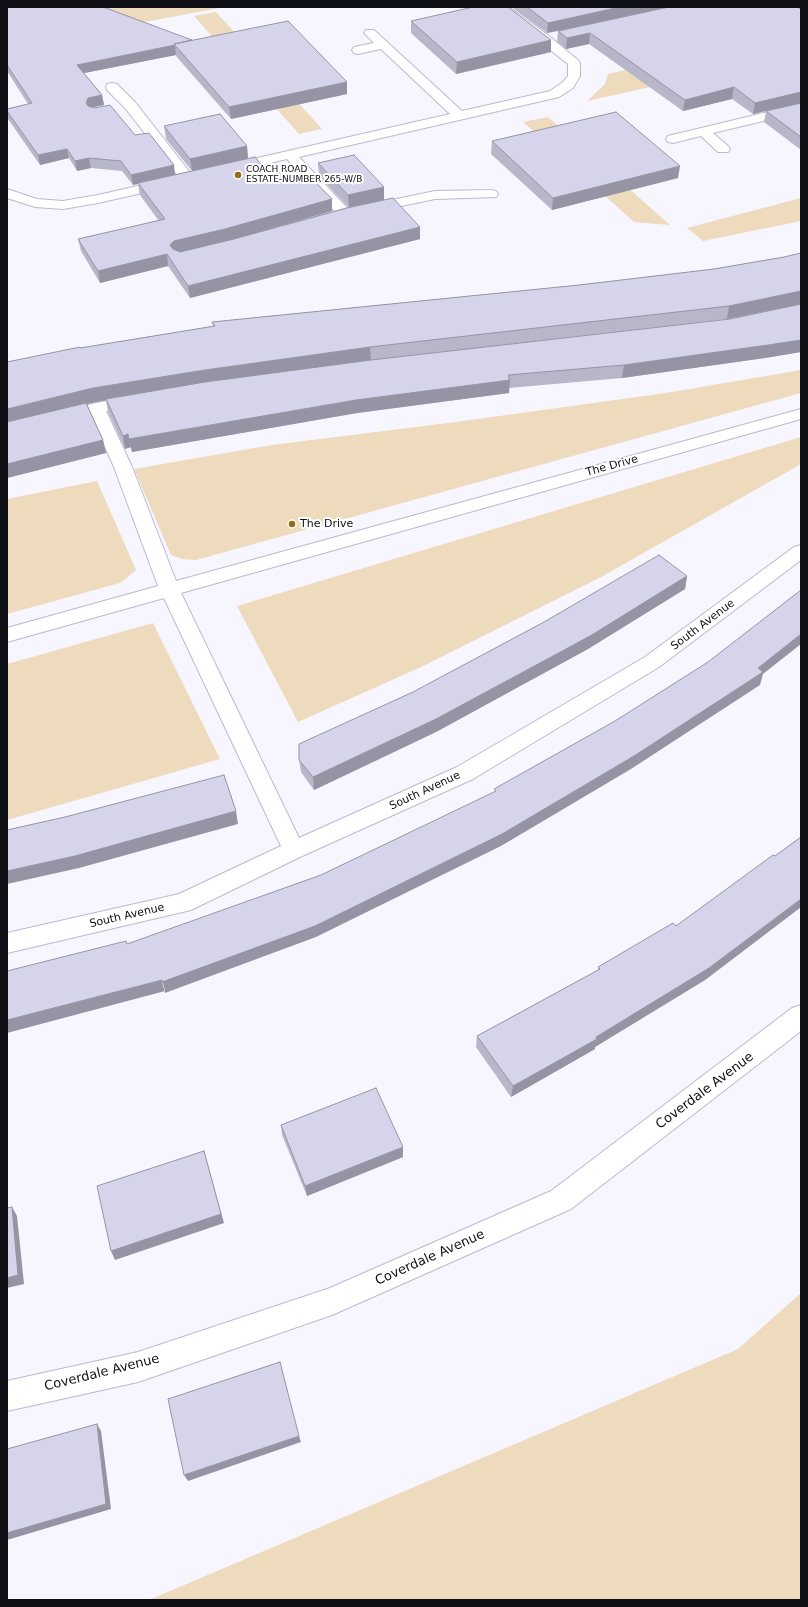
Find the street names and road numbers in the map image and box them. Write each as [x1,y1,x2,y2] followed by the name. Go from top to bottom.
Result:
[585,453,639,479] street label: The Drive
[669,597,737,653] street label: South Avenue
[388,769,462,813] street label: South Avenue
[88,901,166,931] street label: South Avenue
[653,1049,757,1133] street label: Coverdale Avenue
[373,1227,487,1289] street label: Coverdale Avenue
[43,1351,161,1395] street label: Coverdale Avenue

